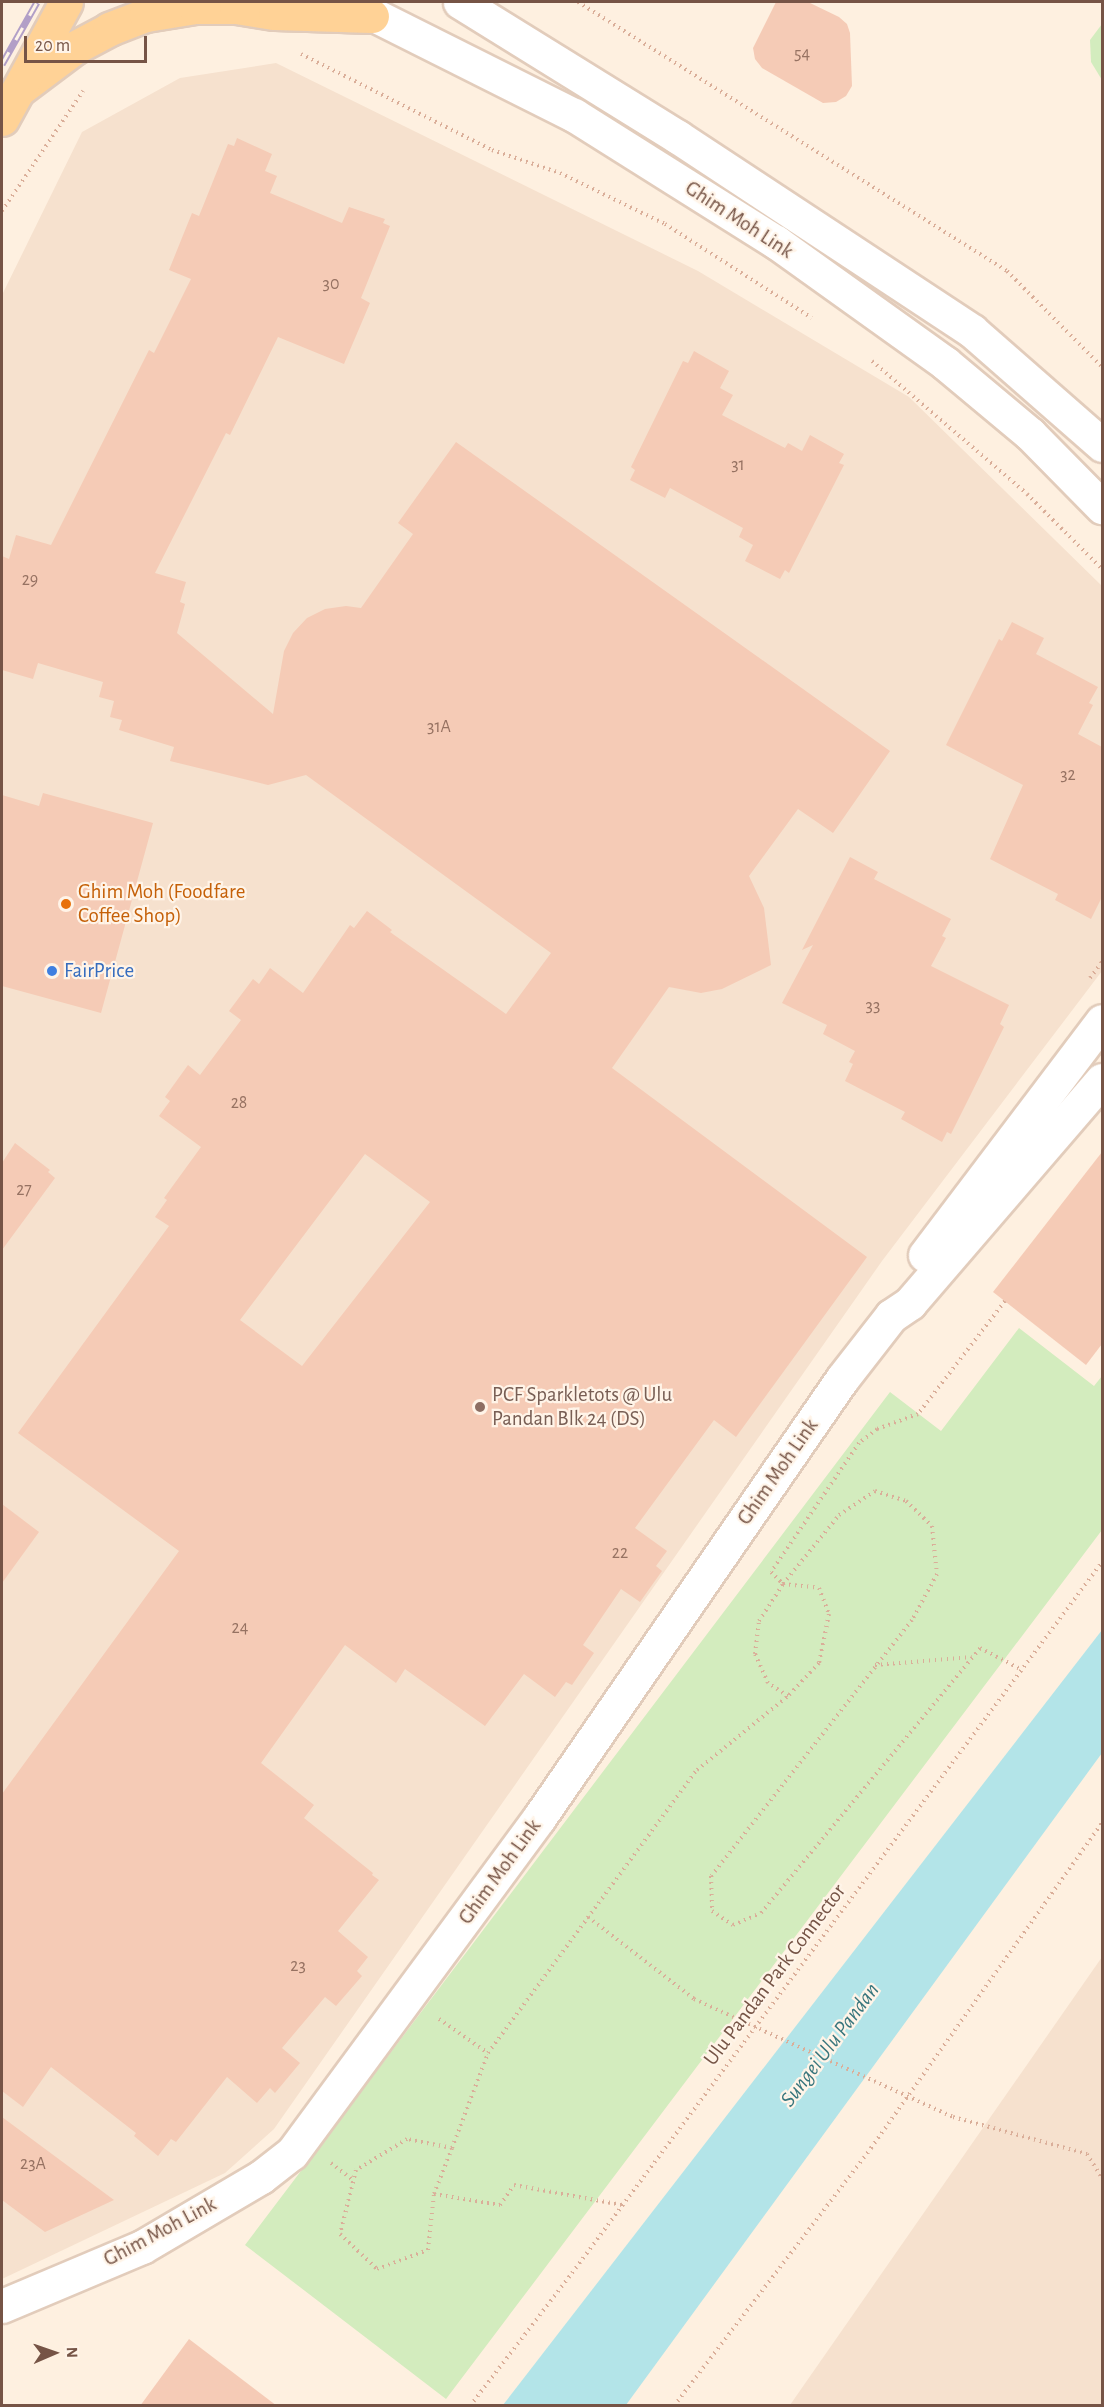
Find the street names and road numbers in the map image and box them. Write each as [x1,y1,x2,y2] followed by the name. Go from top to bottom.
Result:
[680,176,798,264] street label: Ghim Moh Link
[732,1414,824,1530] street label: Ghim Moh Link
[453,1815,547,1929] street label: Ghim Moh Link
[699,1879,851,2071] street label: Ulu Pandan Park Connector
[99,2192,221,2272] street label: Ghim Moh Link

